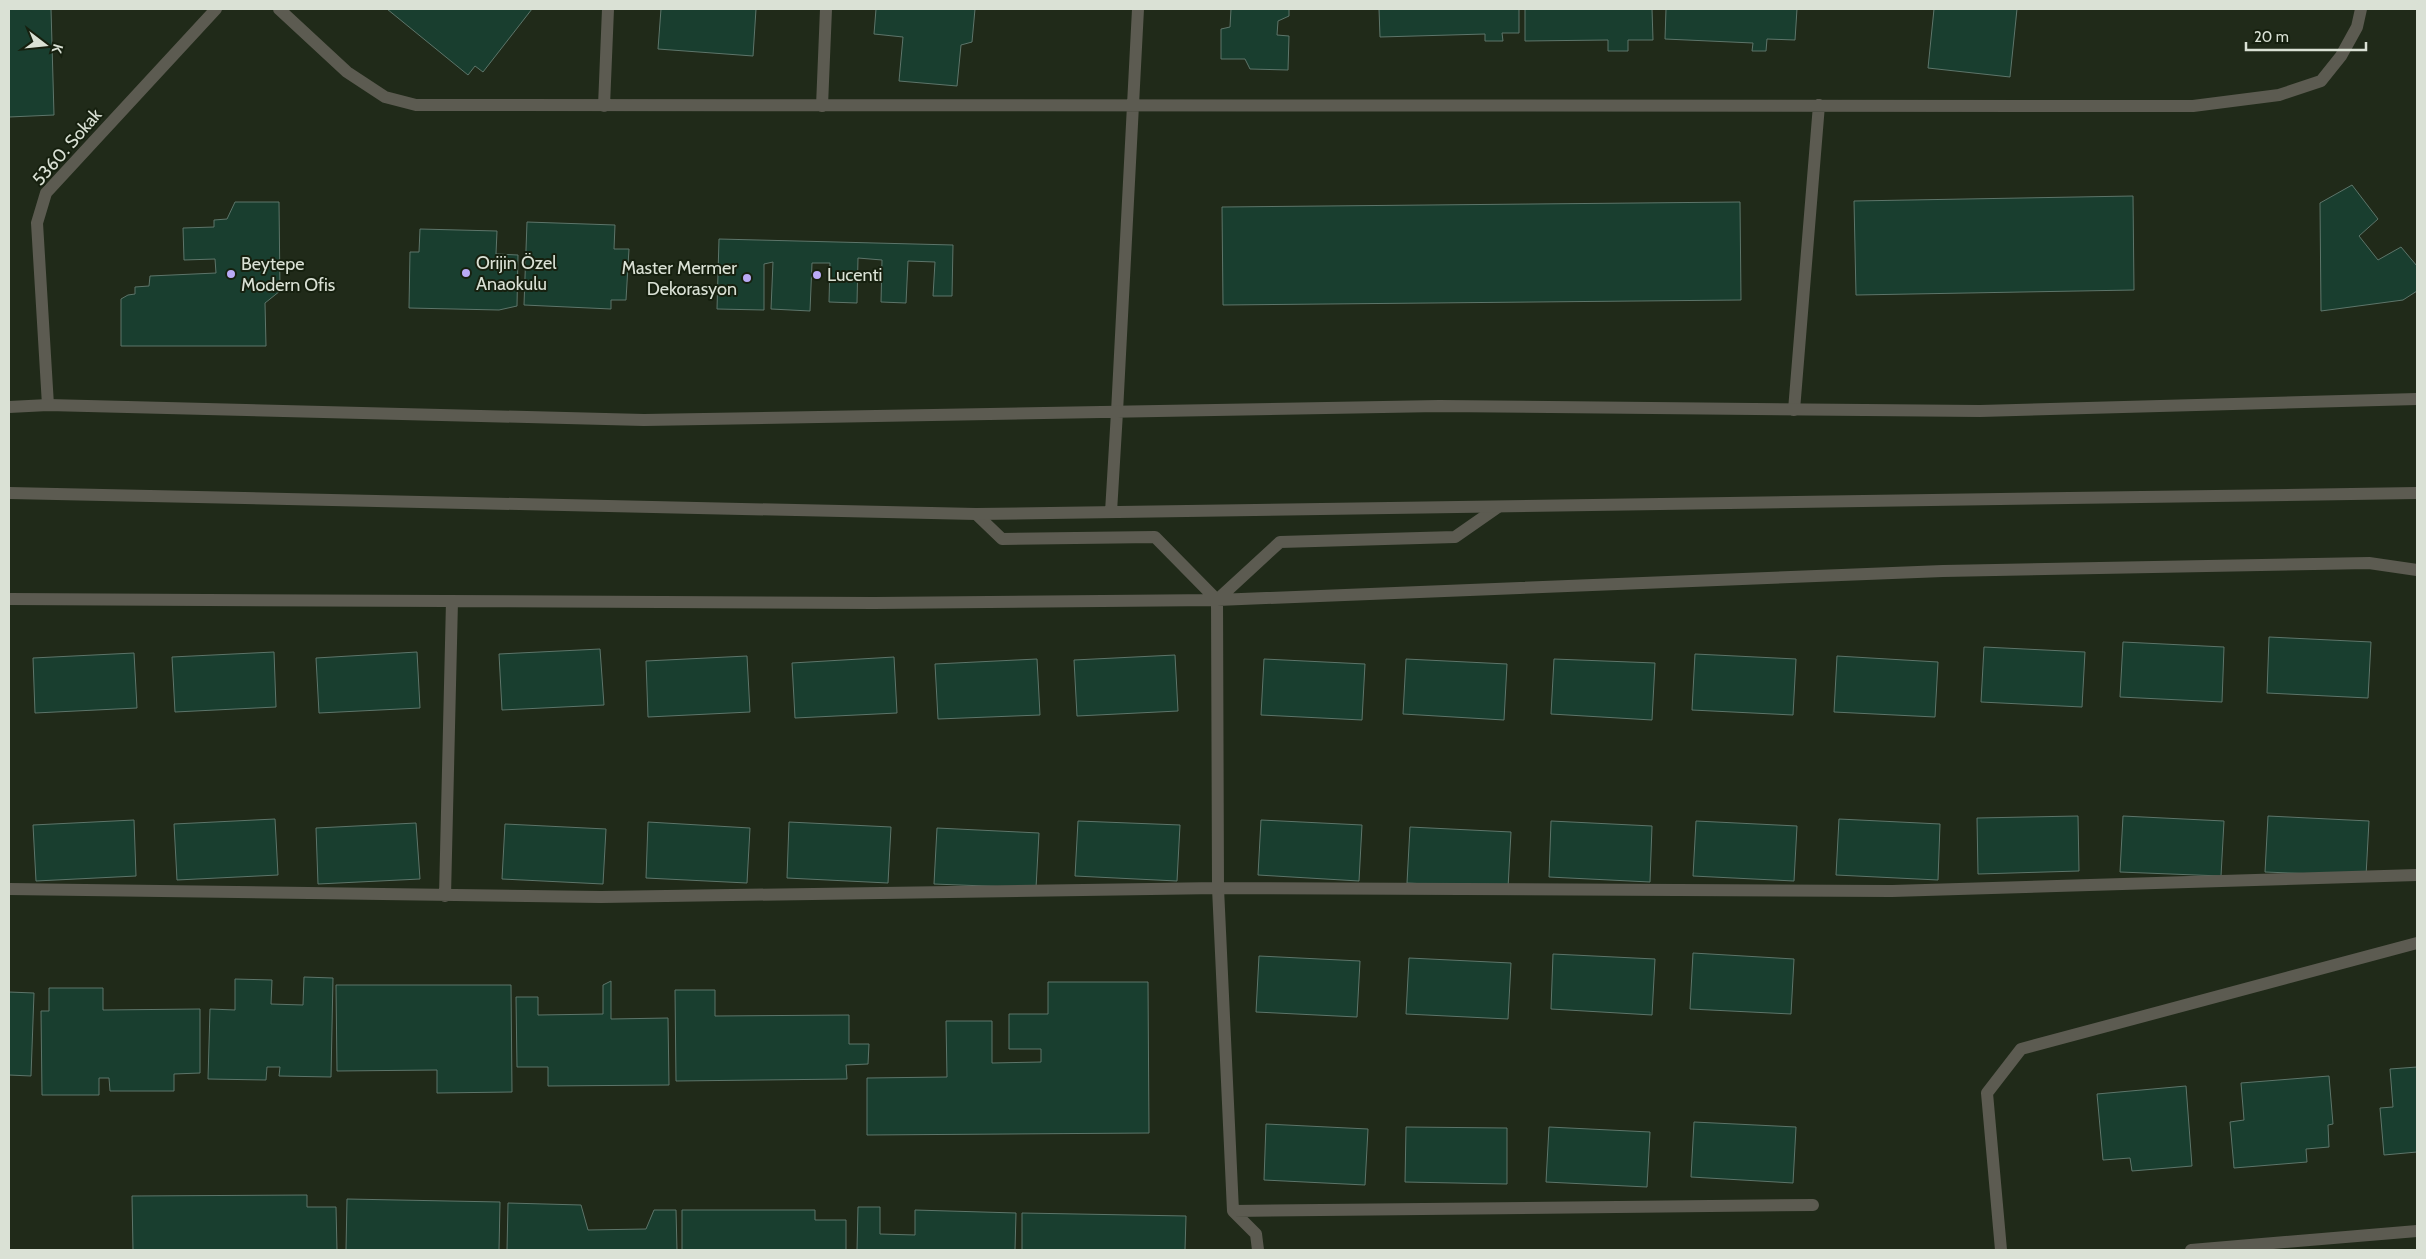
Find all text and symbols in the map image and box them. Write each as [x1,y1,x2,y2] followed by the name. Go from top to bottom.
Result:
[20,20,70,70] north arrow
[2246,20,2366,52] scale bar
[2254,28,2289,46] text: 20 m
[48,42,67,55] text: K
[28,103,107,190] street label: 5360. Sokak
[476,252,557,295] place label: Orijin Özel Anaokulu
[241,253,335,296] place label: Beytepe Modern Ofis
[621,257,737,300] place label: Master Mermer Dekorasyon
[827,264,882,286] place label: Lucenti
[460,267,472,279] marker: Orijin Özel Anaokulu
[225,268,237,280] marker: Beytepe Modern Ofis
[811,269,823,281] marker: Lucenti
[741,272,753,284] marker: Master Mermer Dekorasyon

